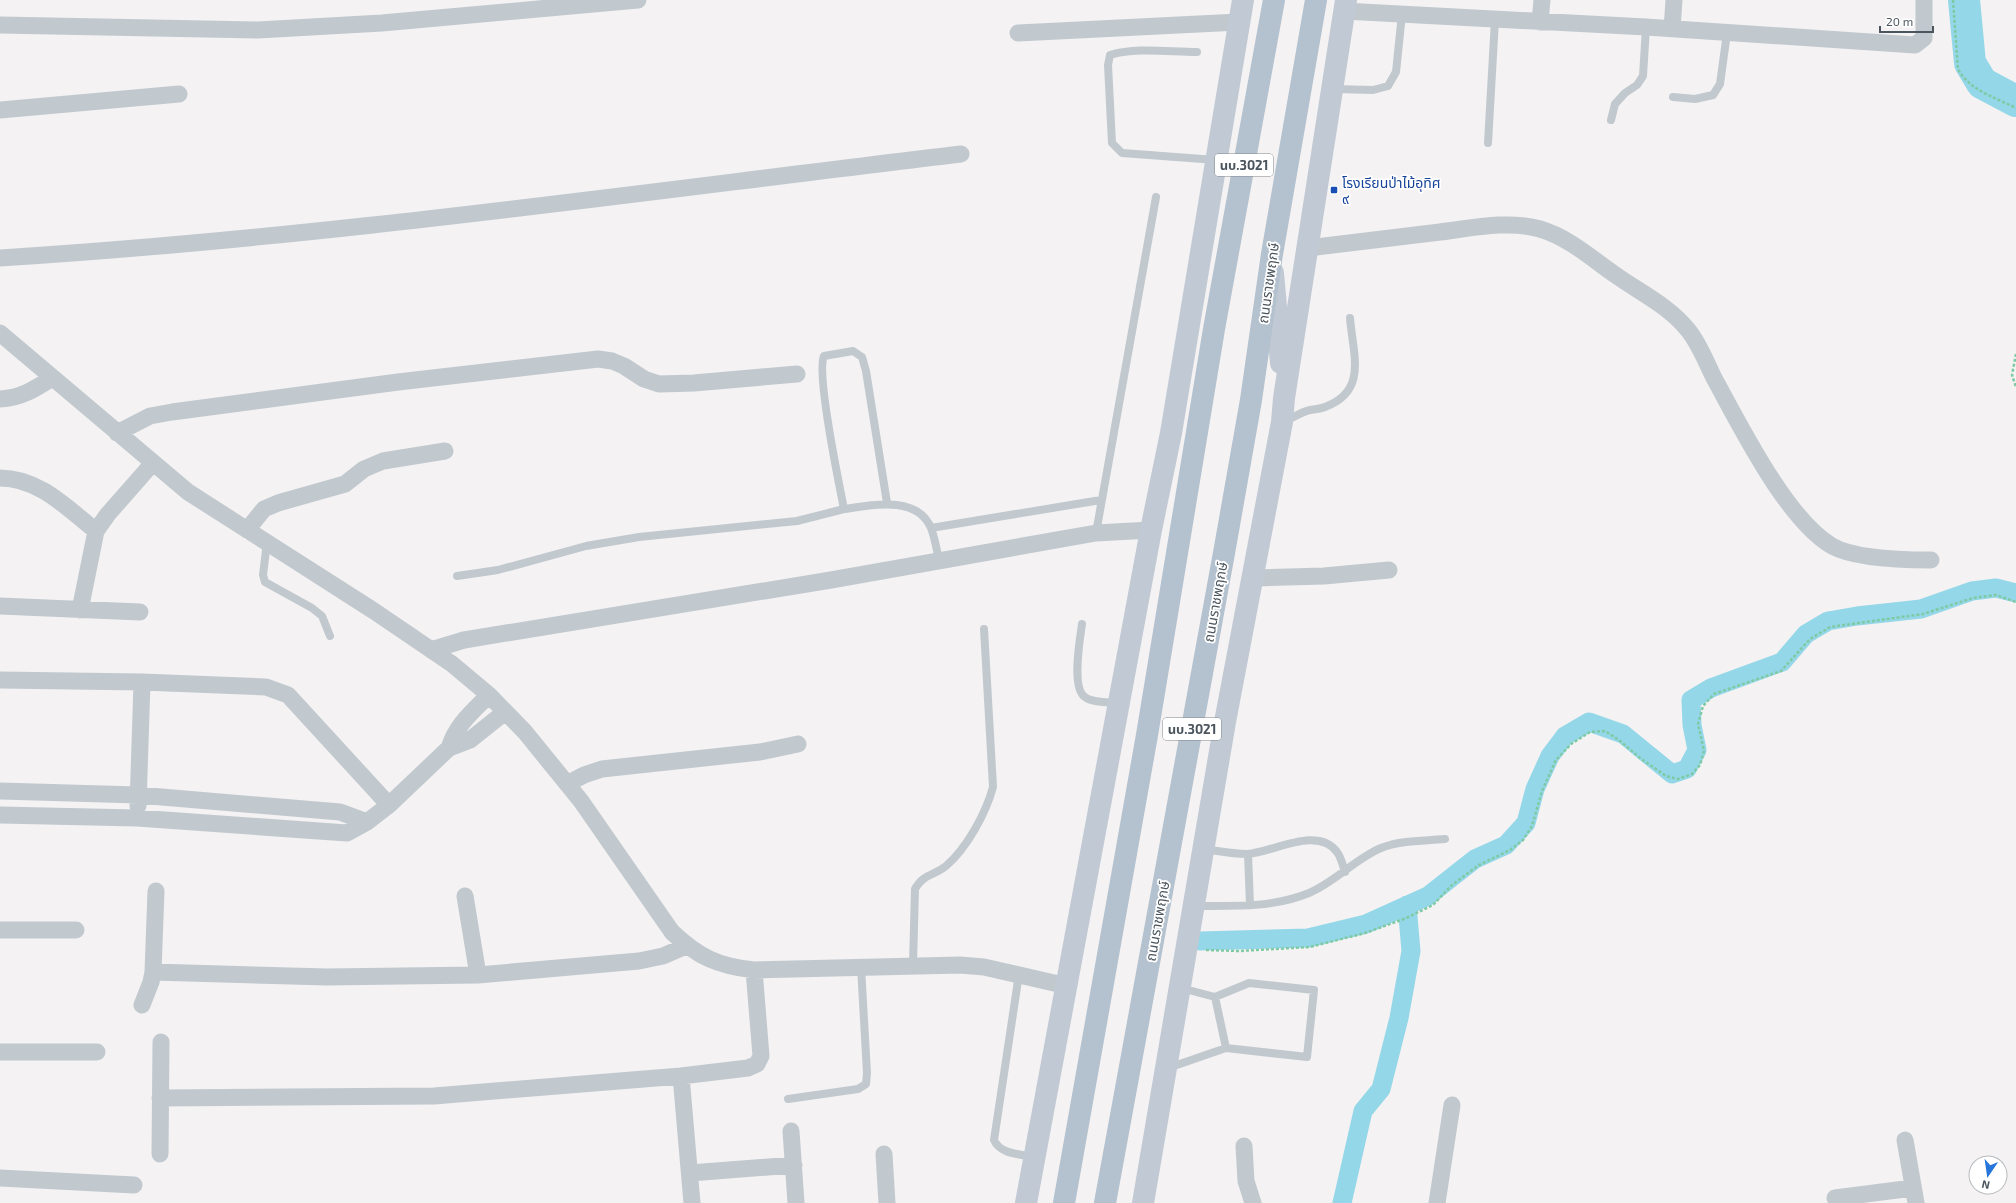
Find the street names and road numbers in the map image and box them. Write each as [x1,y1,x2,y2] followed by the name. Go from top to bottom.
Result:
[1215,154,1273,176] road number: นบ.3021
[1254,242,1282,324] street label: ถนนราชพฤกษ์
[1200,560,1230,644] street label: ถนนราชพฤกษ์
[1163,718,1221,740] road number: นบ.3021
[1142,879,1172,963] street label: ถนนราชพฤกษ์

